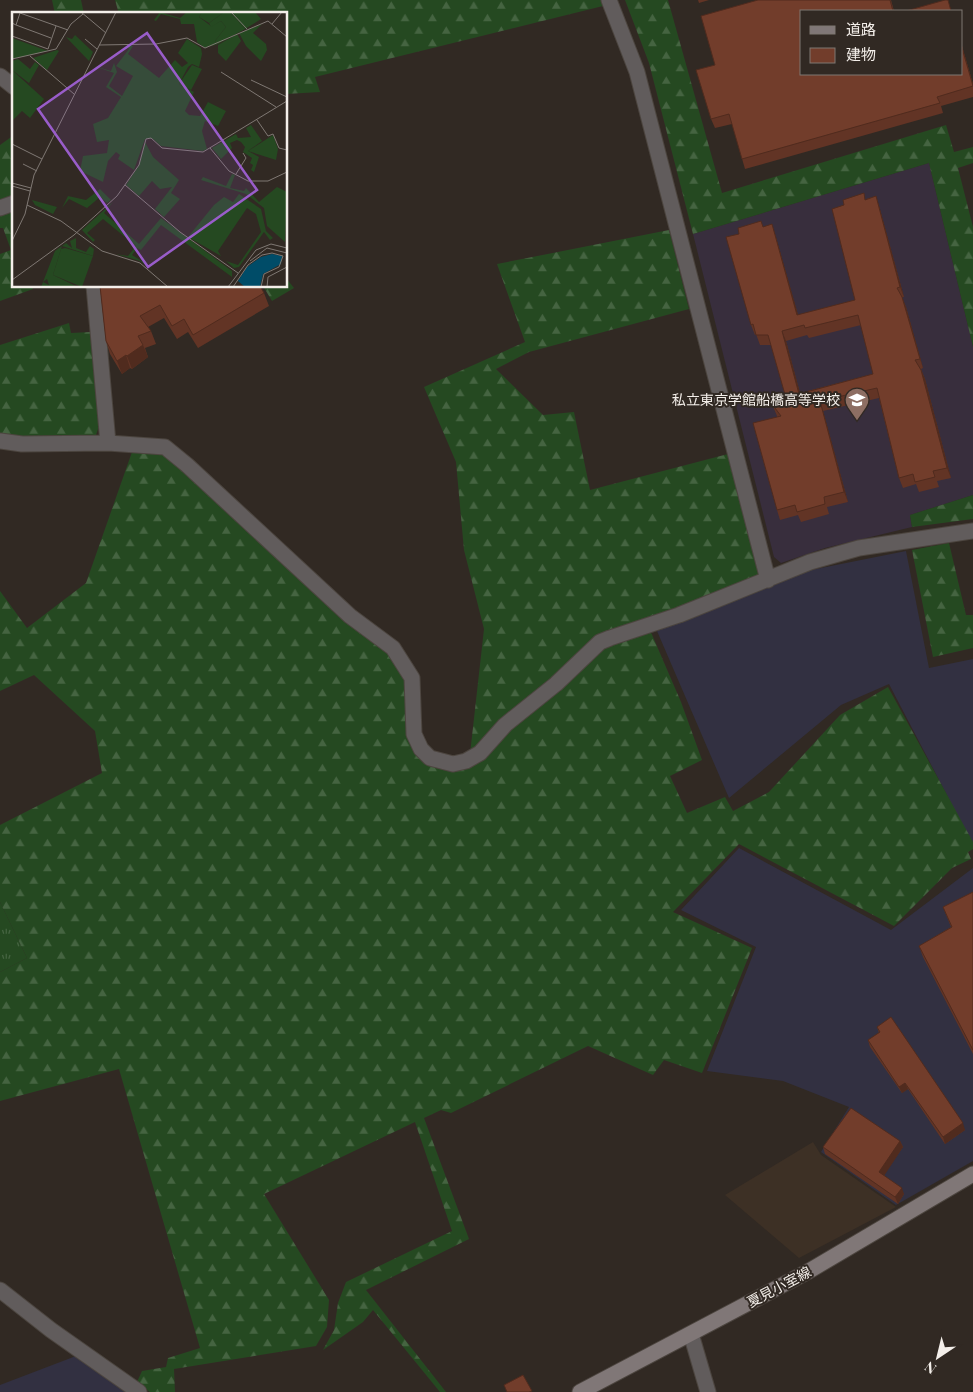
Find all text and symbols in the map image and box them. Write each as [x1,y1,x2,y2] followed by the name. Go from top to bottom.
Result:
[800,10,963,75] legend
[12,12,288,288] inset map
[846,19,876,39] text: 道路
[846,44,876,64] text: 建物
[844,387,870,421] school or university icon: 私立東京学館船橋高等学校
[672,390,840,409] place label: 私立東京学館船橋高等学校
[743,1262,814,1311] street label: 夏見小室線
[913,1332,963,1382] north arrow
[921,1357,940,1379] text: N

